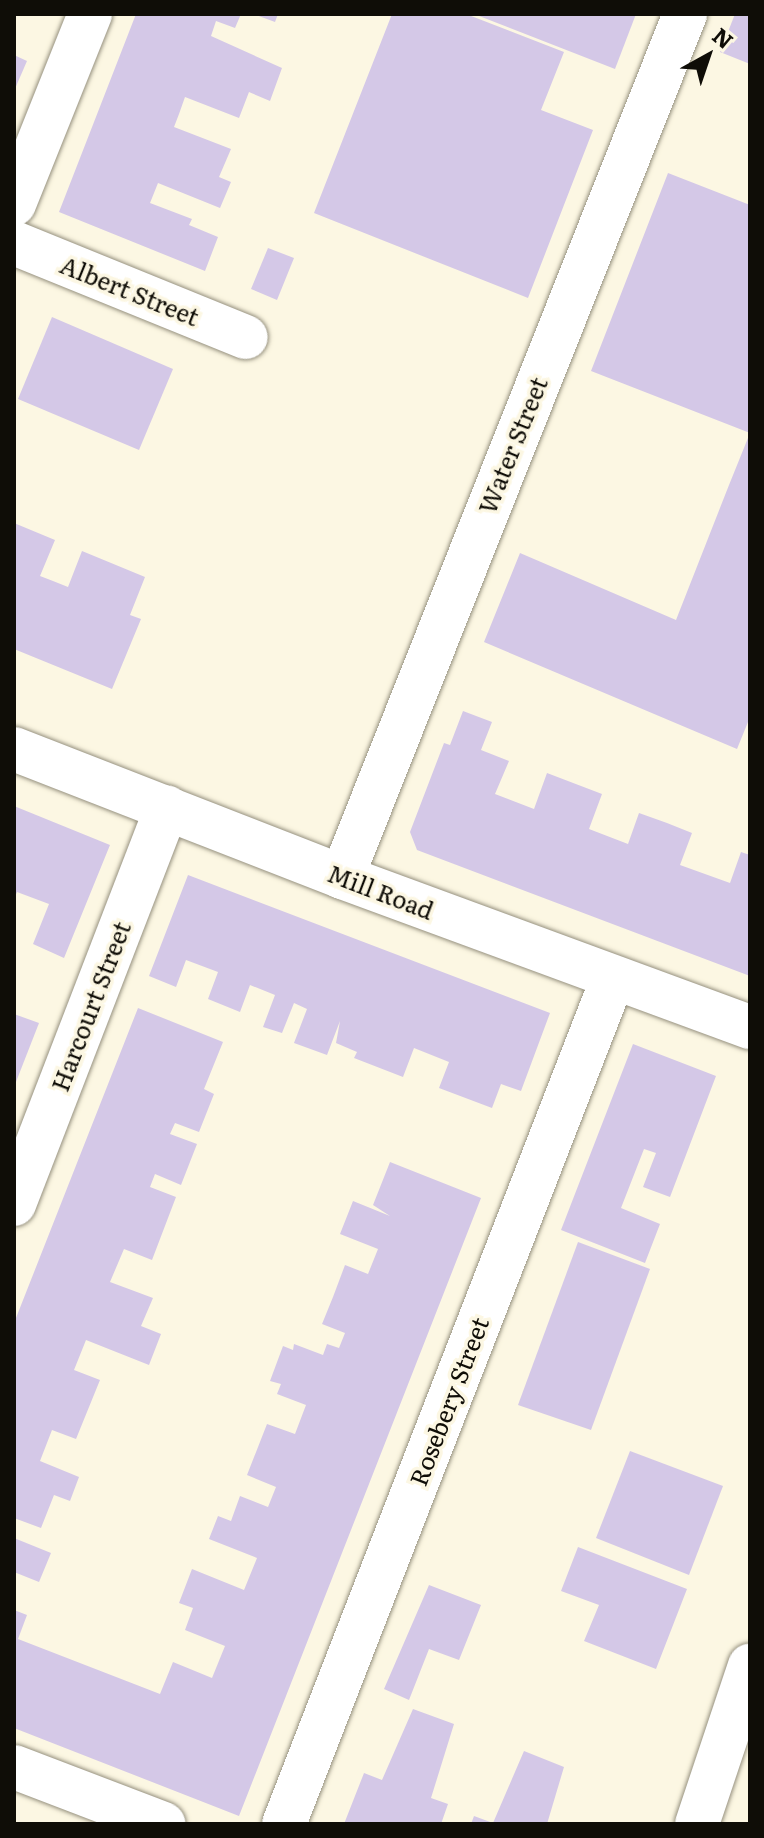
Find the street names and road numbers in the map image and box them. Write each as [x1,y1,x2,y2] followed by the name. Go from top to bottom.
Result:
[56,249,204,331] street label: Albert Street
[472,373,552,517] street label: Water Street
[324,858,438,924] street label: Mill Road
[44,917,136,1095] street label: Harcourt Street
[403,1313,493,1489] street label: Rosebery Street

